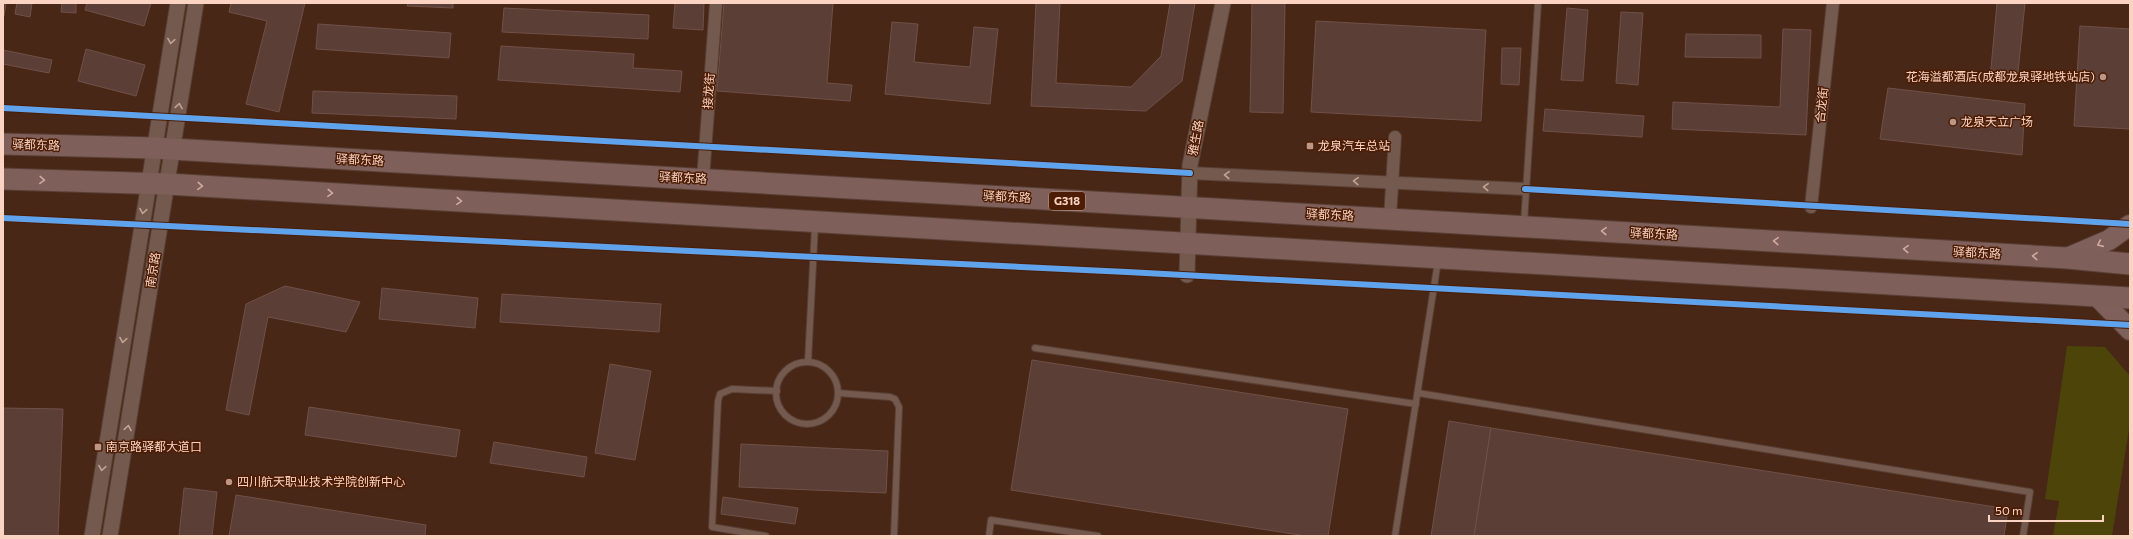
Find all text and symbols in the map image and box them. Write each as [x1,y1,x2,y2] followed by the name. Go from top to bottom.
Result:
[168,38,176,45] one-way arrow
[1906,69,2095,83] place label: 花海溢都酒店(成都龙泉驿地铁站店)
[700,72,716,109] street label: 接龙街
[2098,72,2108,82] marker: 花海溢都酒店(成都龙泉驿地铁站店)
[1812,86,1830,124] street label: 合龙街
[174,103,183,110] one-way arrow
[1961,114,2033,128] place label: 龙泉天立广场
[1948,117,1958,127] marker: 龙泉天立广场
[1185,119,1205,157] street label: 雅生路
[12,136,60,152] street label: 驿都东路
[1318,138,1390,152] place label: 龙泉汽车总站
[1305,141,1315,151] marker: 龙泉汽车总站
[336,151,384,167] street label: 驿都东路
[659,169,707,185] street label: 驿都东路
[1224,170,1230,179] one-way arrow
[39,176,45,184] one-way arrow
[1353,176,1359,185] one-way arrow
[197,182,203,190] one-way arrow
[1483,182,1489,191] one-way arrow
[983,188,1031,204] street label: 驿都东路
[327,189,333,198] one-way arrow
[1049,192,1085,210] road number: G318
[456,196,462,205] one-way arrow
[1306,206,1354,222] street label: 驿都东路
[139,208,148,214] one-way arrow
[1630,225,1678,241] street label: 驿都东路
[1601,227,1607,236] one-way arrow
[1773,237,1779,246] one-way arrow
[2096,239,2104,247] one-way arrow
[1903,244,1909,253] one-way arrow
[1953,244,2001,260] street label: 驿都东路
[142,251,162,289] street label: 南京路
[2032,252,2038,261] one-way arrow
[119,336,128,343] one-way arrow
[123,425,132,431] one-way arrow
[106,439,202,453] place label: 南京路驿都大道口
[93,442,103,452] marker: 南京路驿都大道口
[98,465,107,471] one-way arrow
[237,474,405,488] place label: 四川航天职业技术学院创新中心
[224,477,234,487] marker: 四川航天职业技术学院创新中心
[1989,497,2103,523] scale bar
[1995,503,2023,517] text: 50 m

